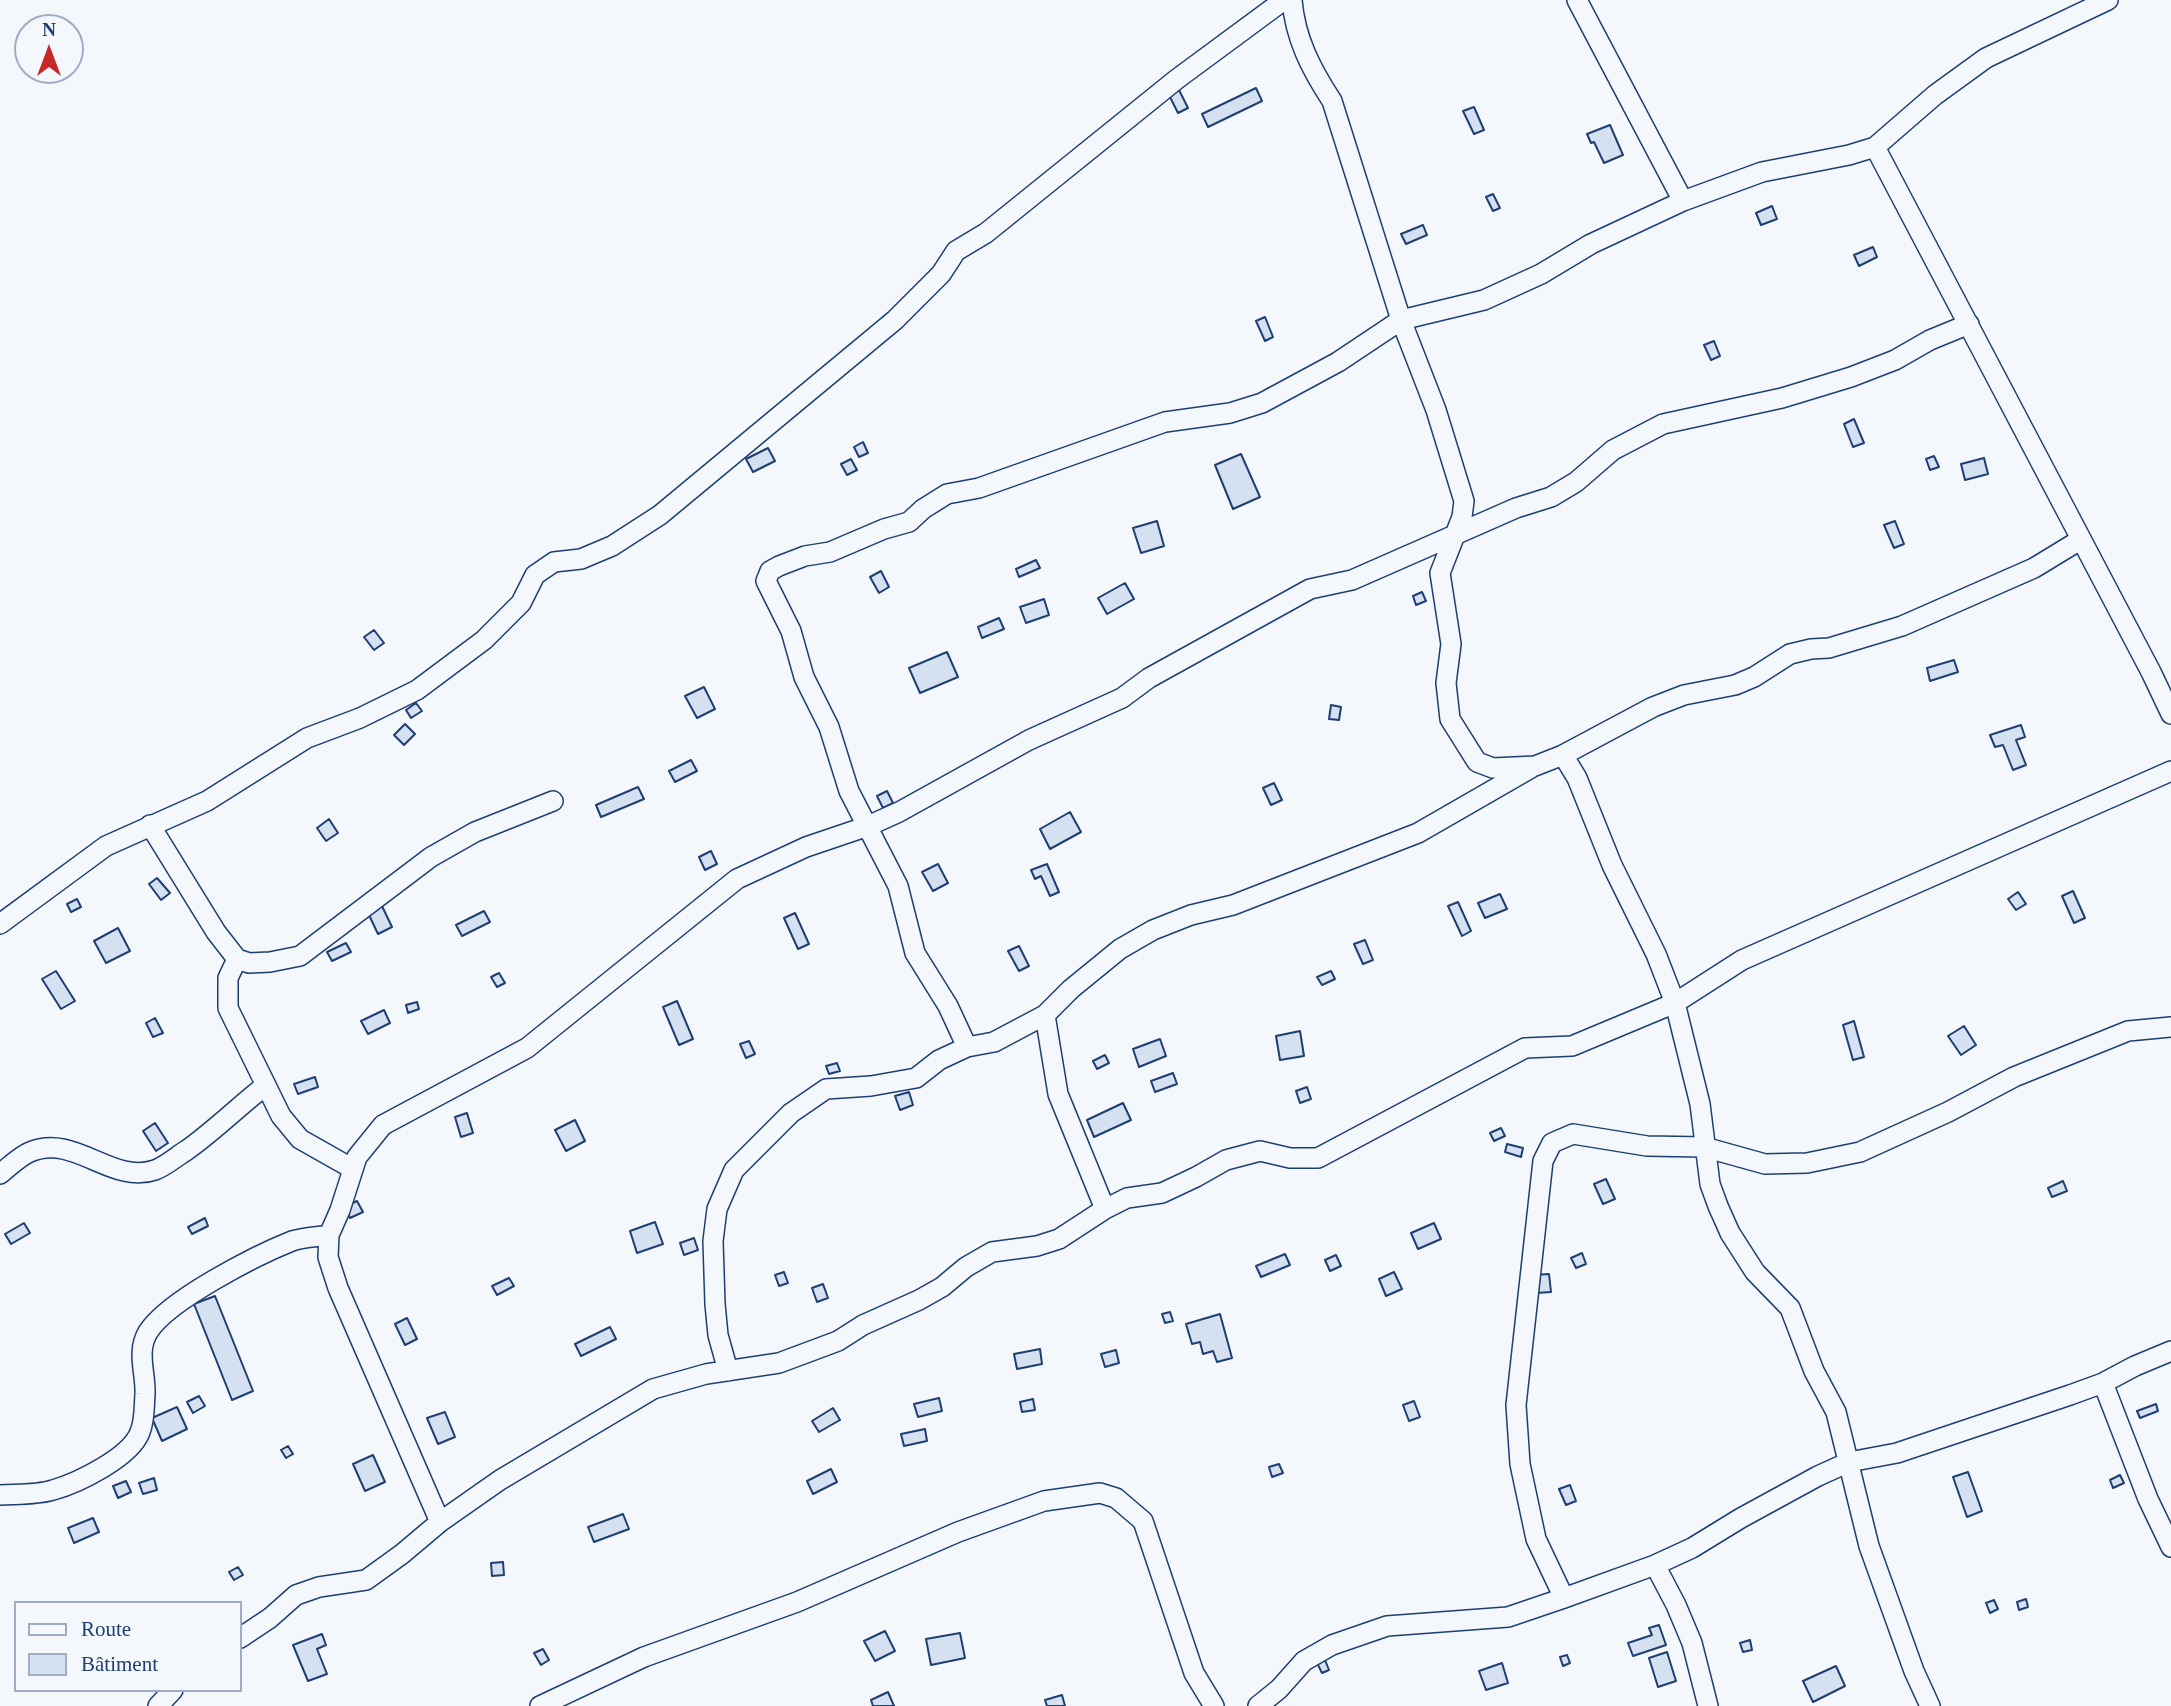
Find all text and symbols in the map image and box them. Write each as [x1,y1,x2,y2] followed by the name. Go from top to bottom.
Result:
[14,14,84,84] north arrow
[42,19,56,40] text: N
[14,1601,242,1692] legend
[81,1617,131,1641] text: Route
[81,1652,158,1676] text: Bâtiment

